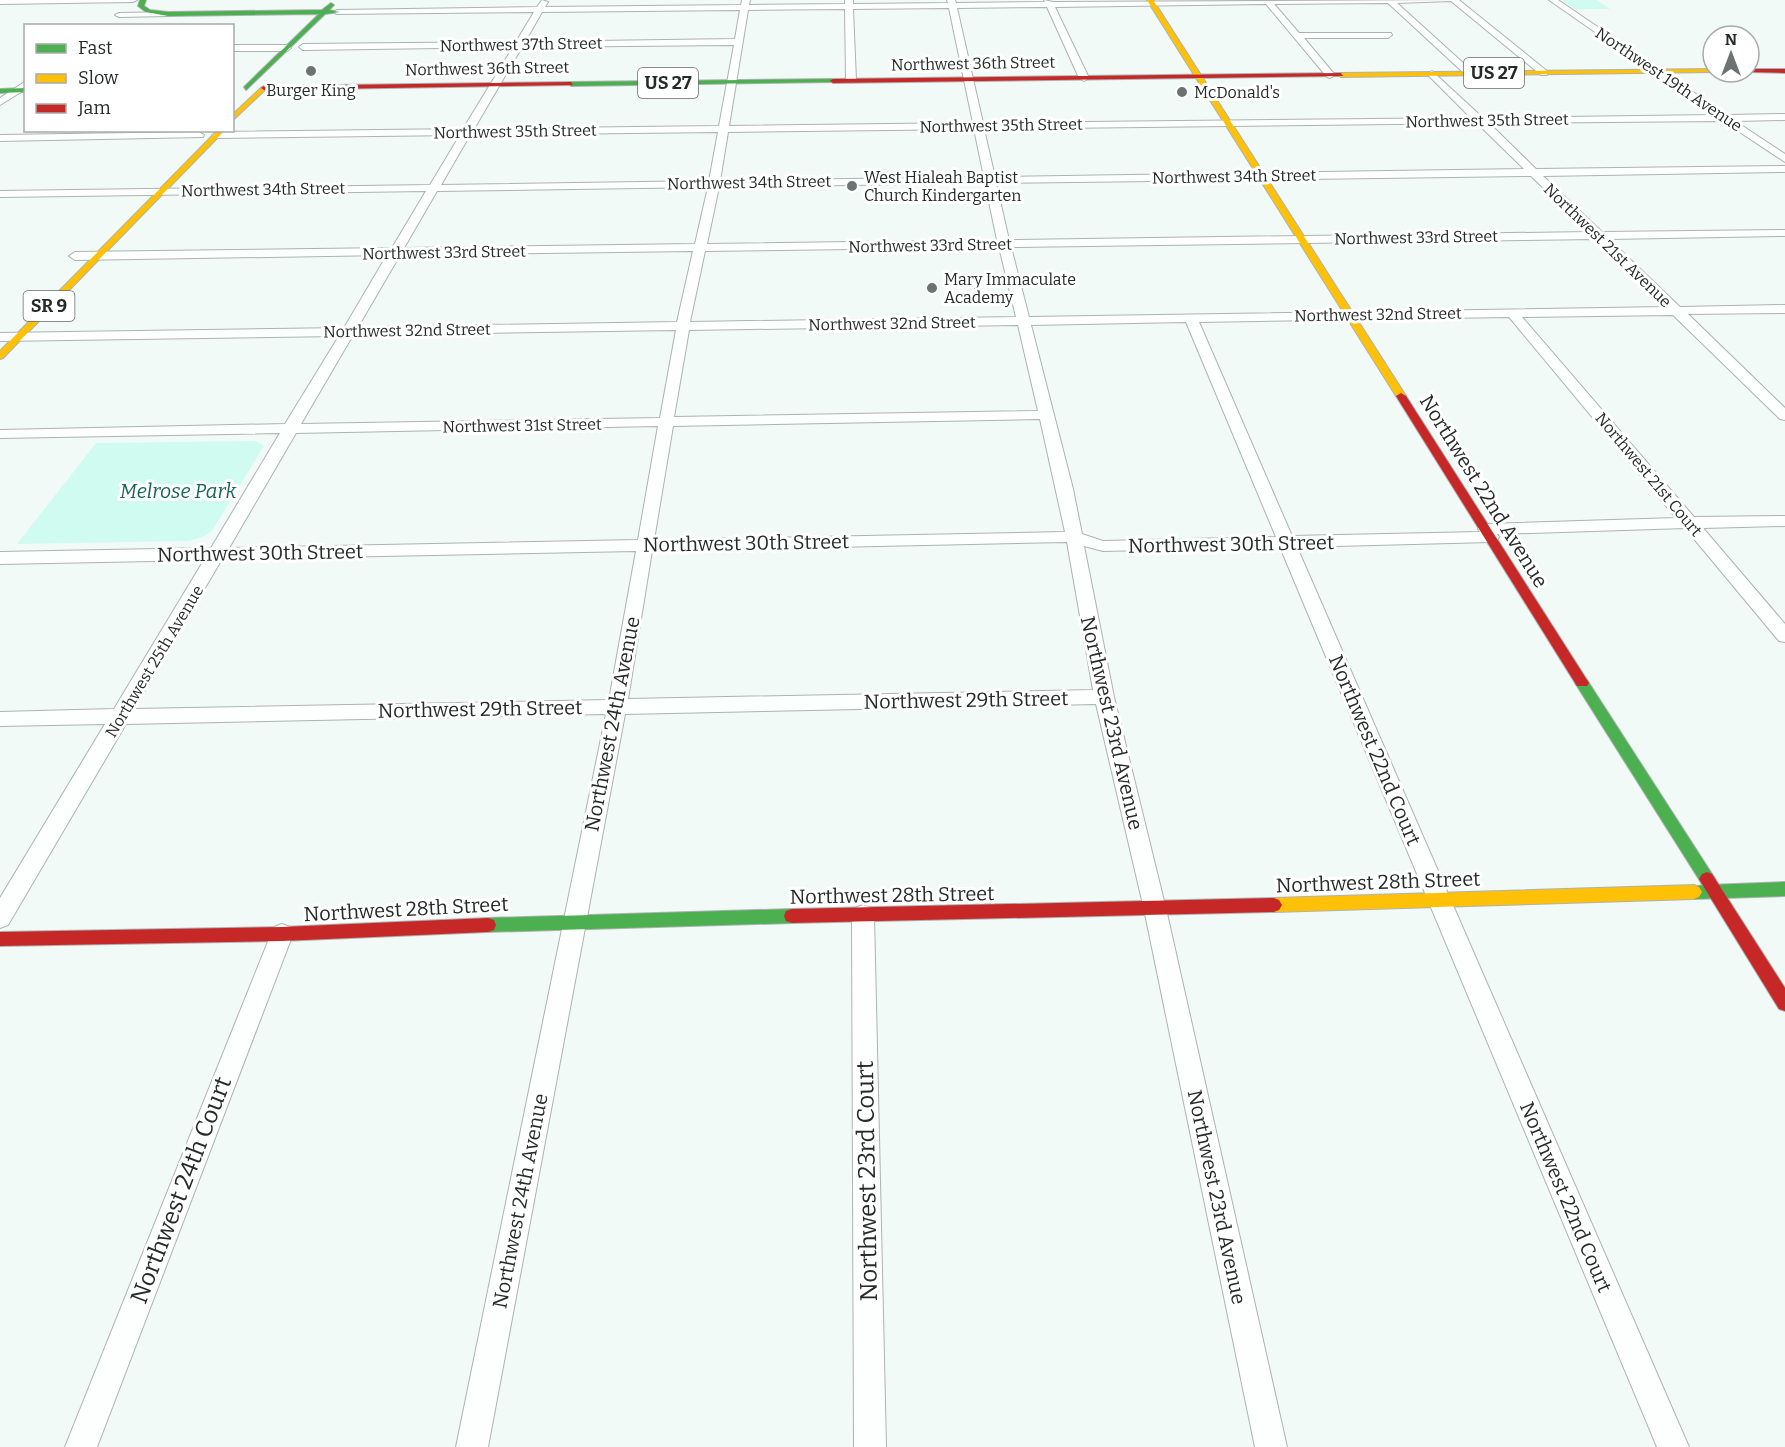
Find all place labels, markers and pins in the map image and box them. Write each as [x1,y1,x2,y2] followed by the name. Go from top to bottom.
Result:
[304,64,318,78] marker: Burger King
[266,81,356,100] place label: Burger King
[1194,83,1280,102] place label: McDonald's
[1175,85,1189,99] marker: McDonald's
[864,168,1022,205] place label: West Hialeah Baptist Church Kindergarten
[845,179,859,193] marker: West Hialeah Baptist Church Kindergarten
[944,270,1076,307] place label: Mary Immaculate Academy
[925,281,939,295] marker: Mary Immaculate Academy

